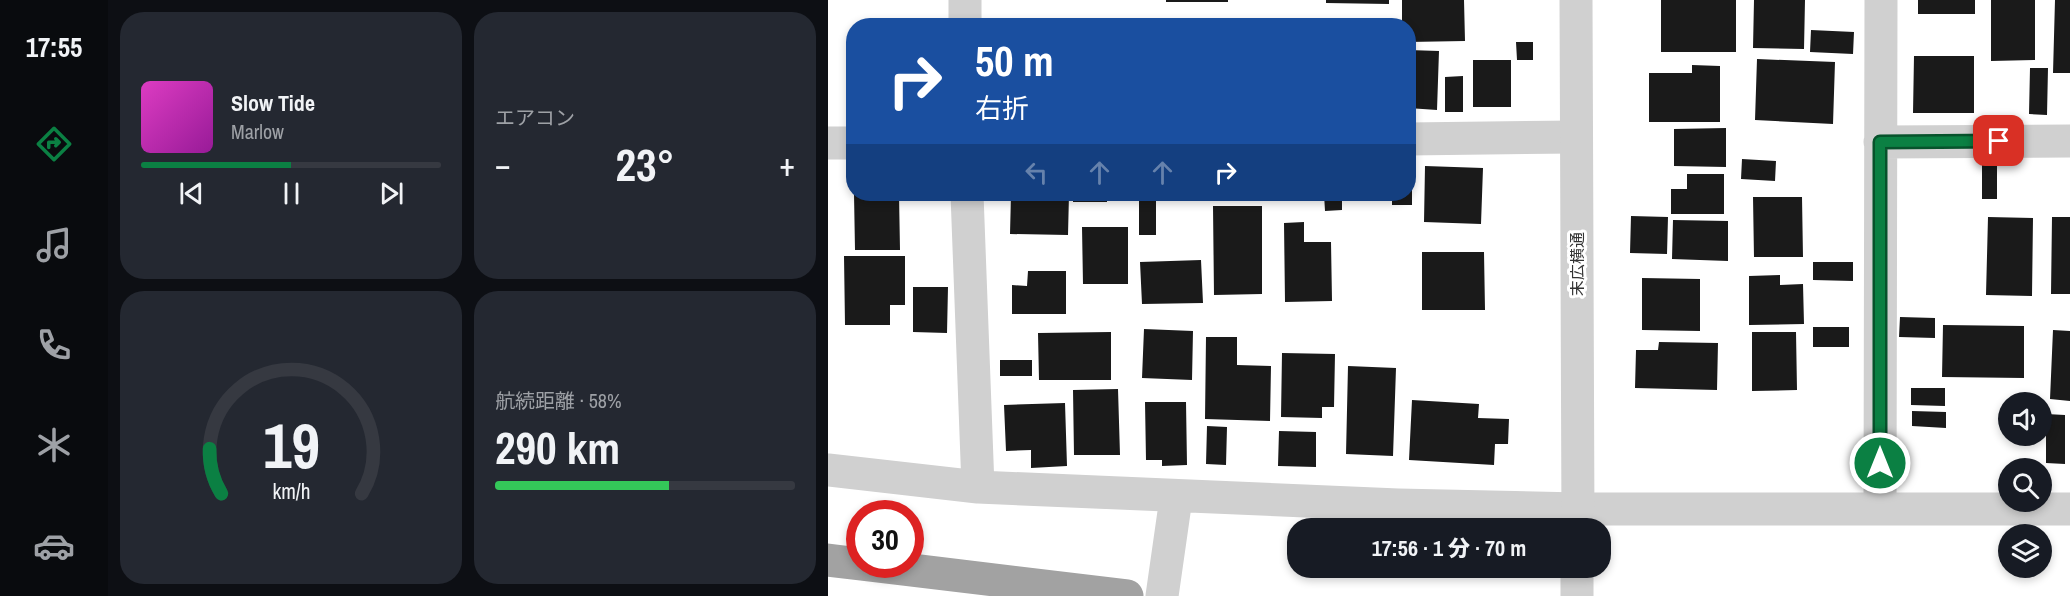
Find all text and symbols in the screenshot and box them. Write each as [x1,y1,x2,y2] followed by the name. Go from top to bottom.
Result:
[26,29,82,65] text: 17:55
[975,33,1054,89] text: 50 m
[876,42,954,120] icon: right
[231,88,315,118] text: Slow Tide
[975,90,1029,126] text: 右折
[495,104,575,131] text: エアコン
[1973,115,2024,166] pin
[231,118,284,145] text: Marlow
[33,123,75,165] icon: directions
[1982,124,2015,157] icon: arrive
[615,134,675,195] text: 23°
[495,142,511,186] text: −
[779,142,795,186] text: +
[1020,156,1053,189] icon: left
[1083,156,1116,189] icon: ahead
[1146,156,1179,189] icon: ahead
[1209,156,1242,189] icon: right
[175,177,208,210] icon: previous
[275,177,308,210] icon: pause
[375,177,408,210] icon: next
[33,224,75,266] icon: music
[1566,232,1588,296] street label: 末広横通
[33,324,75,366] icon: phone
[495,387,622,414] text: 航続距離 · 58%
[1998,392,2052,578] map controls
[1998,392,2052,446] button: sound
[263,403,319,487] text: 19
[495,417,620,478] text: 290 km
[33,424,75,466] icon: climate
[1848,431,1912,495] position arrow
[1998,458,2052,512] button: search
[272,478,310,507] text: km/h
[846,500,924,578] speed limit sign: 30
[1998,524,2052,578] button: layers
[33,525,75,567] icon: car
[1372,533,1526,563] text: 17:56 · 1 分 · 70 m

